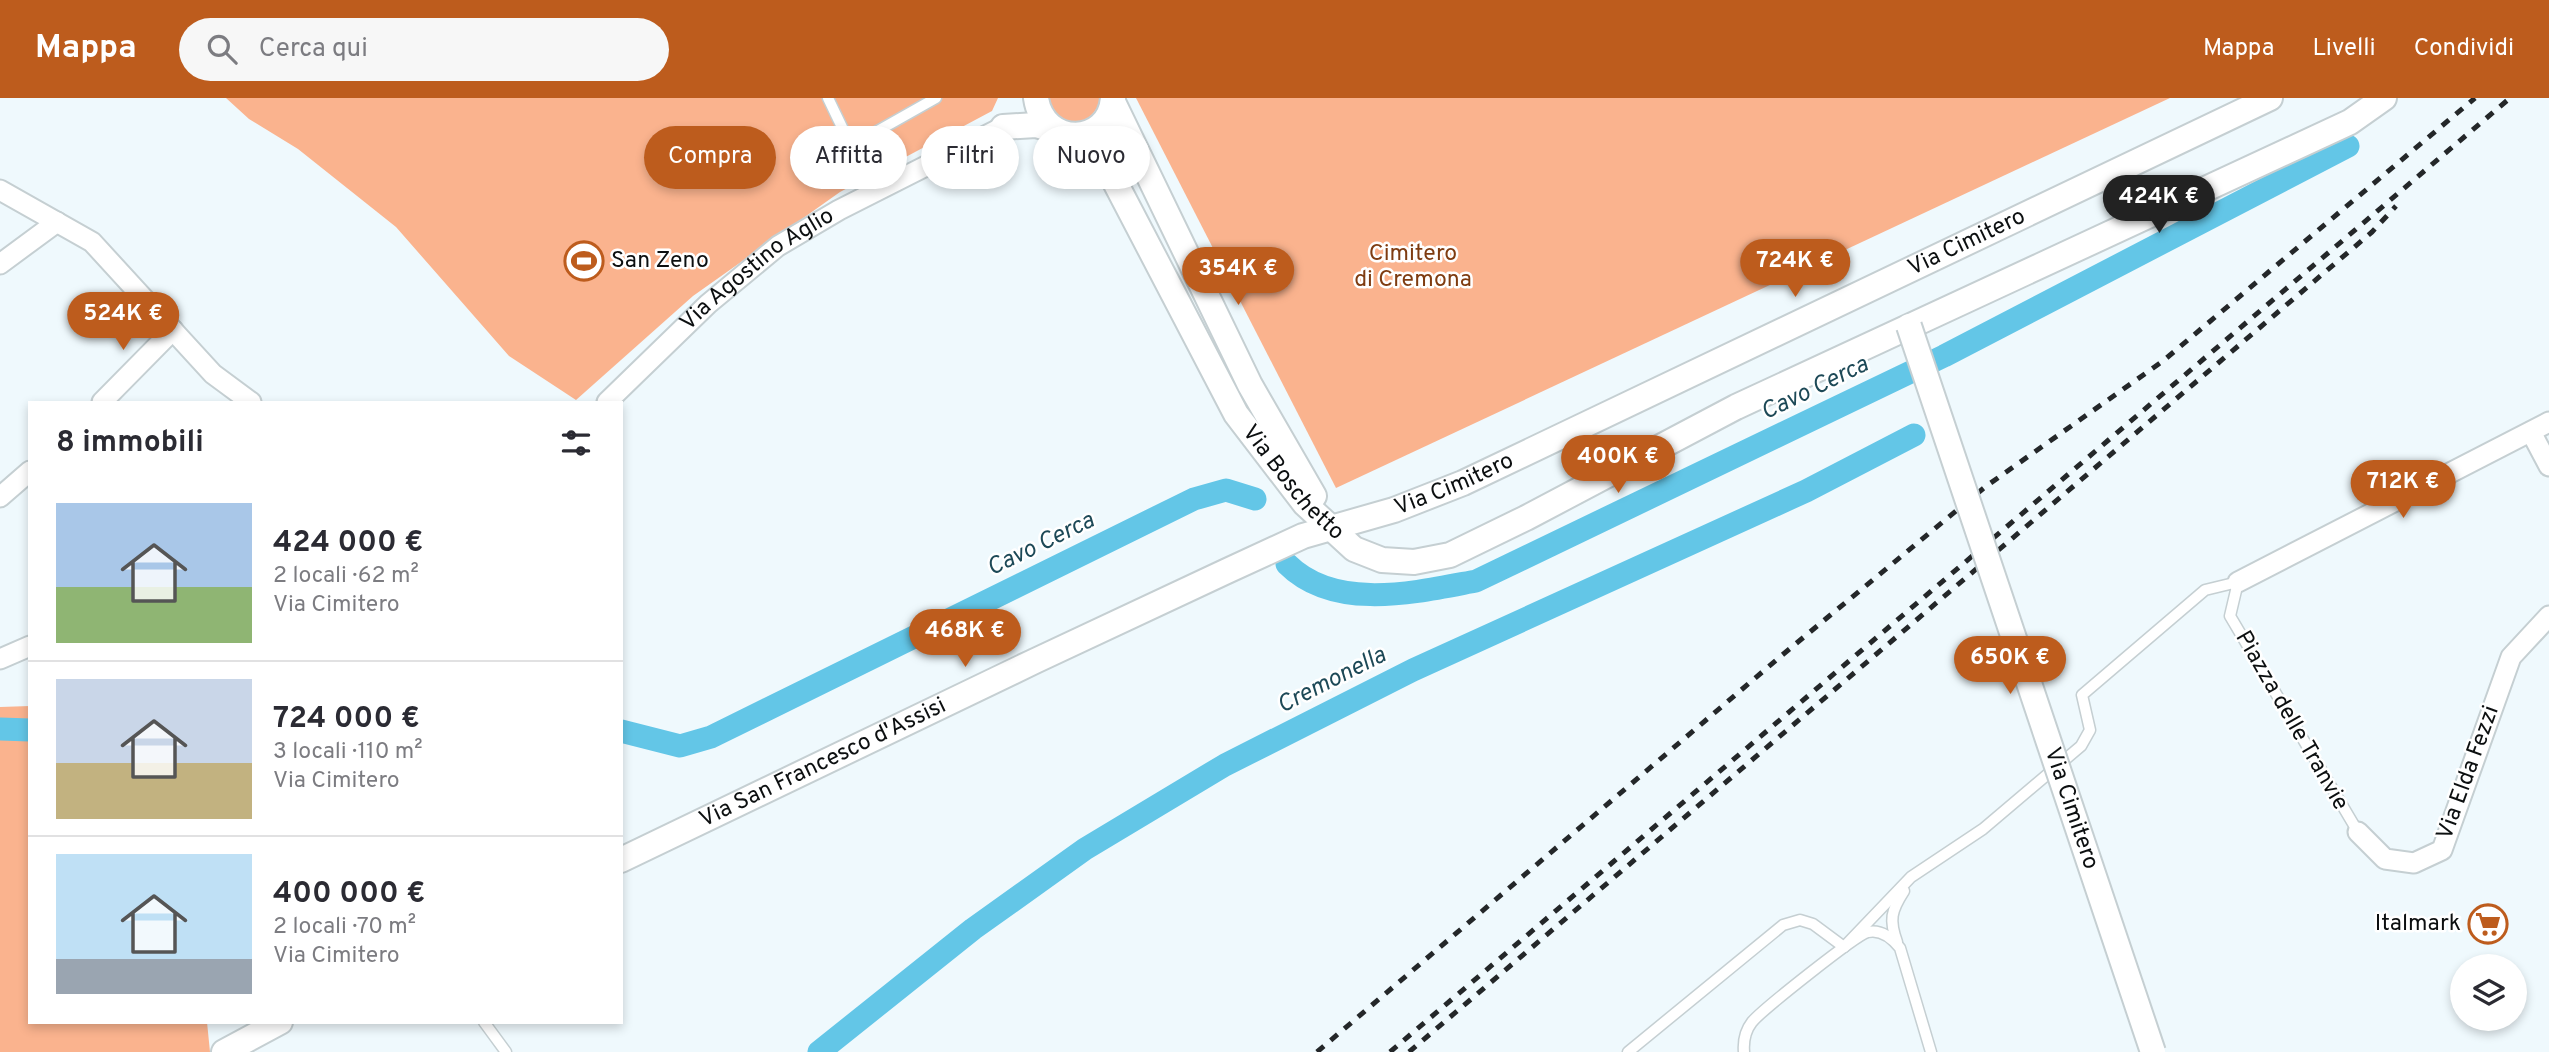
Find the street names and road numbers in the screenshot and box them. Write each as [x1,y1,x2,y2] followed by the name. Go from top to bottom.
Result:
[674,202,839,337] street label: Via Agostino Aglio
[1903,202,2030,283] street label: Via Cimitero
[1235,419,1350,547] street label: Via Boschetto
[1391,446,1518,523] street label: Via Cimitero
[2228,626,2354,816] street label: Piazza delle Tranvie
[695,691,951,835] street label: Via San Francesco d'Assisi
[2431,702,2507,844] street label: Via Elda Fezzi
[2037,744,2105,873] street label: Via Cimitero

